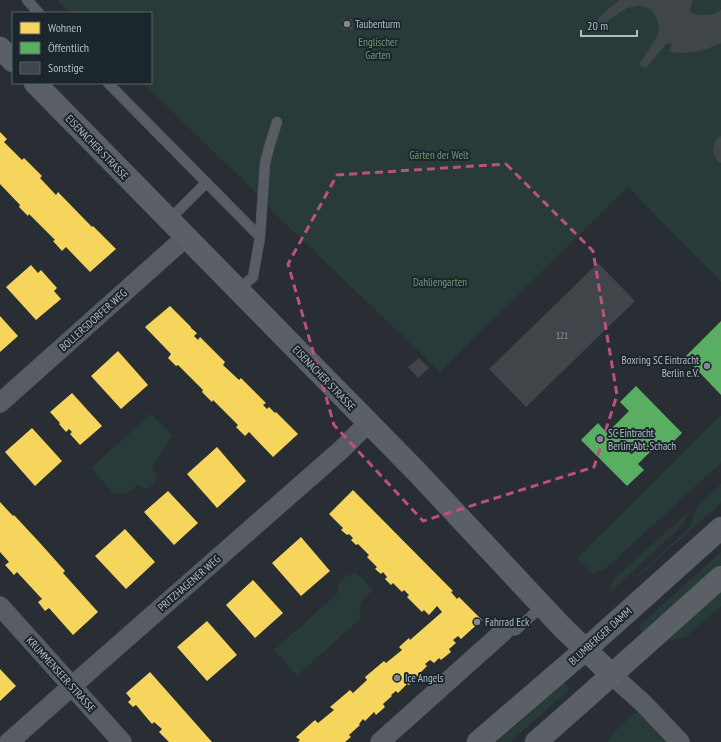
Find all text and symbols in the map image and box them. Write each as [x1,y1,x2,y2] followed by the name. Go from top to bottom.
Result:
[12,12,152,84] legend
[581,12,637,38] scale bar
[355,17,400,31] place label: Taubenturm
[587,18,608,33] text: 20 m
[342,19,352,29] marker: Taubenturm
[48,20,82,35] text: Wohnen
[358,35,398,62] park label: Englischer Garten
[48,40,89,55] text: Öffentlich
[48,60,84,75] text: Sonstige
[62,112,132,183] street label: EISENACHER STRASSE
[409,148,469,162] park label: Gärten der Welt
[413,275,467,289] park label: Dahliengarten
[56,286,130,354] street label: BOLLERSDORFER WEG
[556,330,568,341] house number: 121
[289,343,359,414] street label: EISENACHER STRASSE
[622,353,699,380] place label: Boxring SC Eintracht Berlin e.V.
[702,361,712,371] marker: Boxring SC Eintracht Berlin e.V.
[608,426,676,453] place label: SC Eintracht Berlin;Abt. Schach
[595,434,605,444] marker: SC Eintracht Berlin;Abt. Schach
[155,552,223,614] street label: PRITZHAGENER WEG
[566,604,634,668] street label: BLUMBERGER DAMM
[485,615,530,629] place label: Fahrrad Eck
[472,617,482,627] marker: Fahrrad Eck
[23,633,99,715] street label: KRUMMENSEER STRASSE
[405,671,444,685] place label: Ice Angels
[392,673,402,683] marker: Ice Angels

